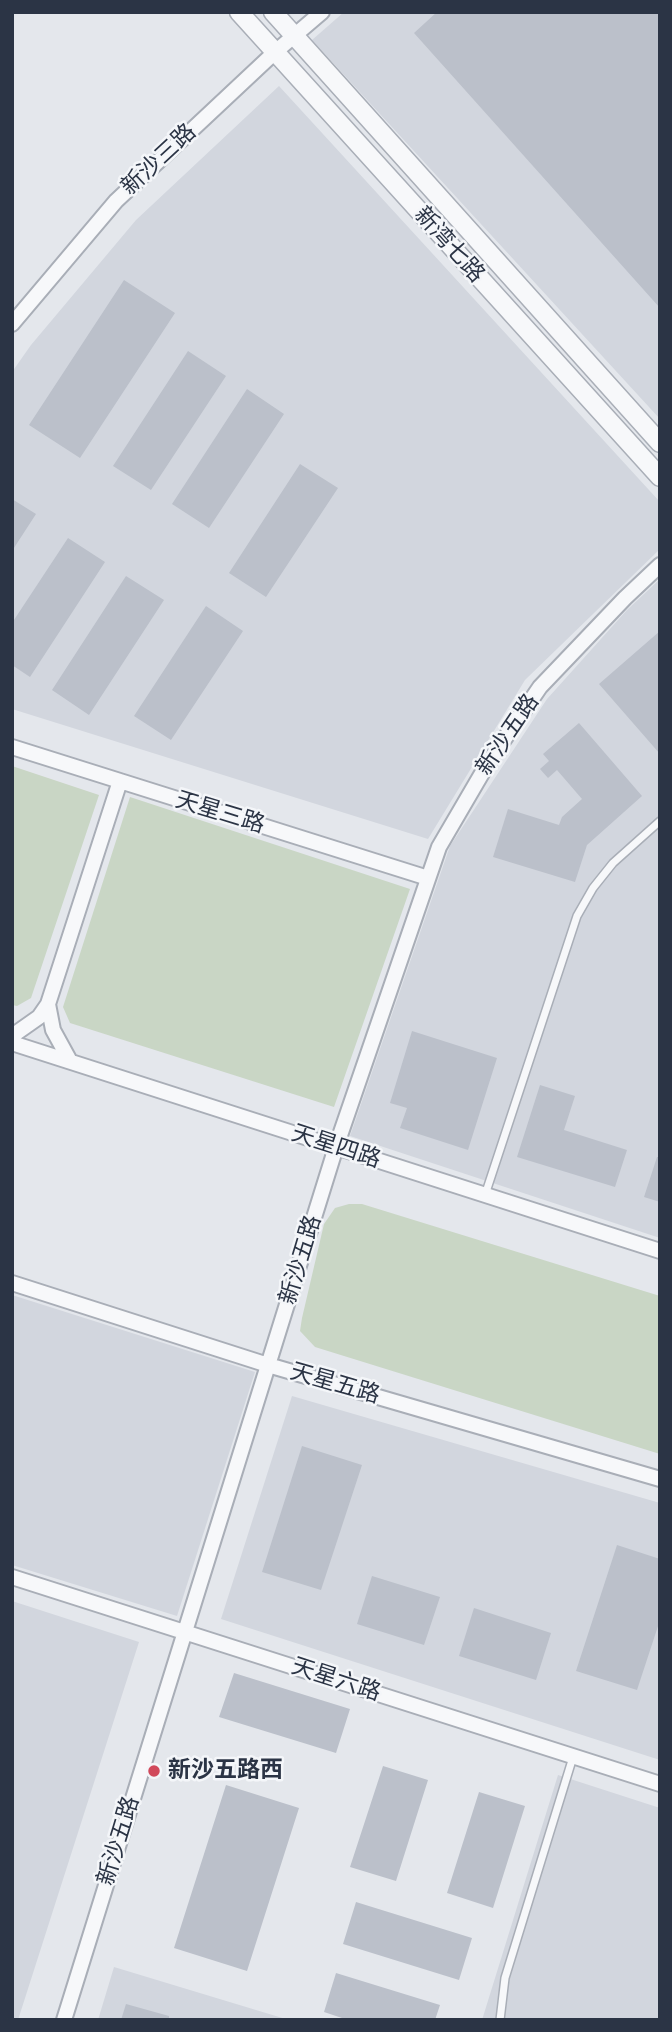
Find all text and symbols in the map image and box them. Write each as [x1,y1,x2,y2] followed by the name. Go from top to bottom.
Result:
[116,119,202,201] street label: 新沙三路
[408,202,490,288] street label: 新湾七路
[471,689,545,781] street label: 新沙五路
[172,786,268,840] street label: 天星三路
[288,1120,384,1174] street label: 天星四路
[274,1212,328,1308] street label: 新沙五路
[287,1358,383,1410] street label: 天星五路
[288,1653,384,1707] street label: 天星六路
[168,1757,283,1785] place label: 新沙五路西
[146,1763,162,1779] marker: 新沙五路西
[92,1793,146,1889] street label: 新沙五路

